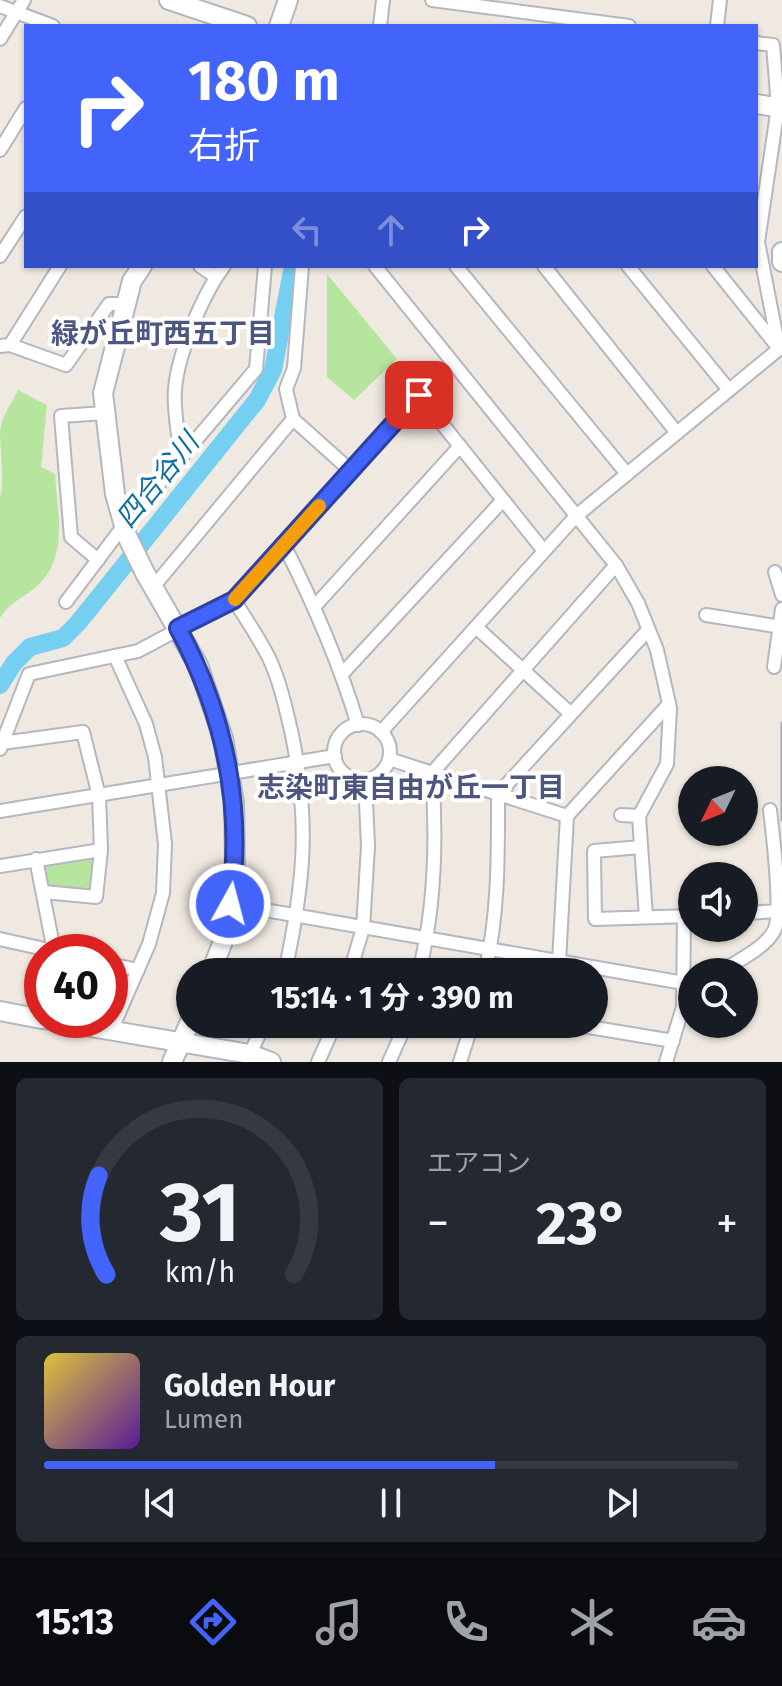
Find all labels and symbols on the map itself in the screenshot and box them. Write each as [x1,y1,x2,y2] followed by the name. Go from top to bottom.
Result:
[51,317,275,350] district label: 緑が丘町西五丁目
[385,361,453,429] pin
[109,424,207,534] water label: 四合谷川
[678,766,758,846] north arrow
[257,771,565,804] district label: 志染町東自由が丘一丁目
[188,862,272,946] position arrow
[24,934,128,1038] speed limit sign: 40

